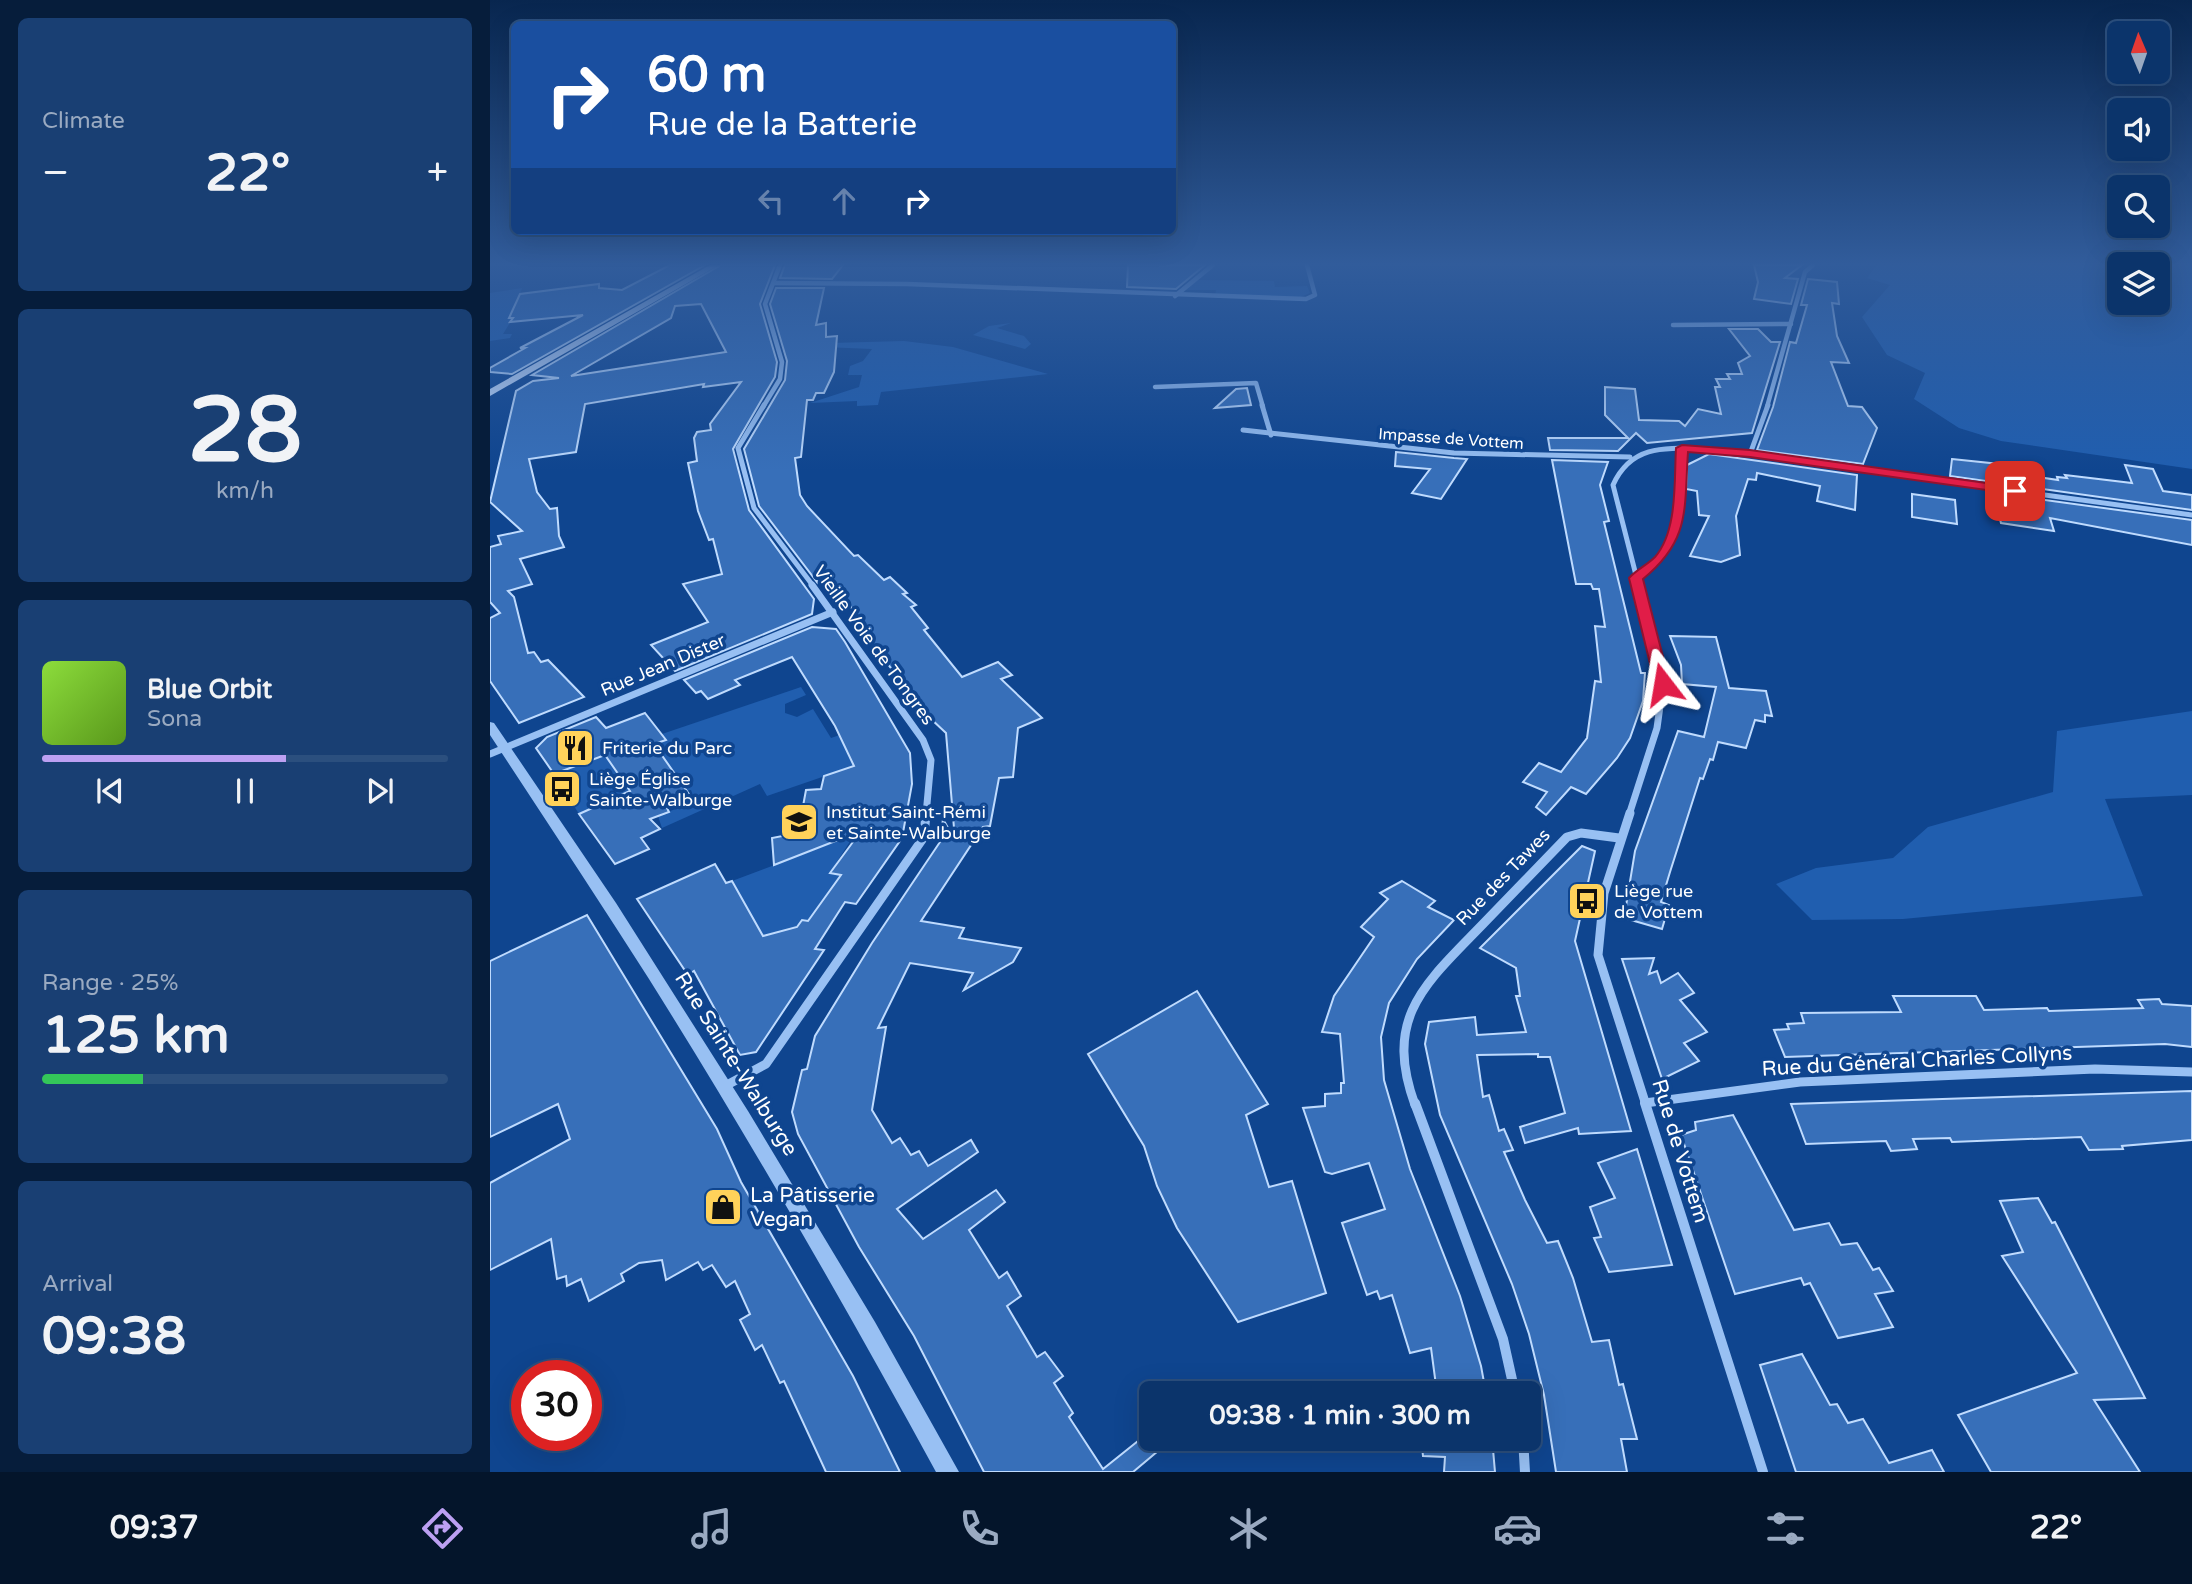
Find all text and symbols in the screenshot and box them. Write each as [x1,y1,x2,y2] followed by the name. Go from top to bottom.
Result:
[2107,21,2170,84] north arrow
[2107,21,2170,315] map controls
[647,46,766,105] text: 60 m
[532,49,623,140] icon: right
[2107,98,2170,161] button: sound
[647,106,917,144] text: Rue de la Batterie
[42,107,125,135] text: Climate
[205,142,290,205] text: 22°
[42,150,69,196] text: −
[427,150,448,196] text: +
[2107,175,2170,238] button: search
[752,182,790,220] icon: left
[825,182,863,220] icon: ahead
[898,182,936,220] icon: right
[2107,252,2170,315] button: layers
[188,376,302,486] text: 28
[1378,424,1524,454] street label: Impasse de Vottem
[1985,461,2045,521] pin
[1996,472,2034,510] icon: arrive
[216,477,274,505] text: km/h
[809,561,939,729] street label: Vieille Voie de Tongres
[597,629,729,701] street label: Rue Jean Dister
[1626,647,1700,721] position arrow
[147,674,272,705] text: Blue Orbit
[147,705,202,733] text: Sona
[554,727,596,769] restaurant icon: Friterie du Parc
[602,737,732,759] place label: Friterie du Parc
[541,768,583,810] bus stop icon: Liège Église Sainte-Walburge
[589,768,732,811] place label: Liège Église Sainte-Walburge
[91,772,129,810] icon: previous
[226,772,264,810] icon: pause
[361,772,399,810] icon: next
[778,801,820,843] school or university icon: Institut Saint-Rémi et Sainte-Walburge
[826,801,991,844] place label: Institut Saint-Rémi et Sainte-Walburge
[1451,824,1555,930] street label: Rue des Tawes
[1566,880,1608,922] bus stop icon: Liège rue de Vottem
[1614,880,1703,923] place label: Liège rue de Vottem
[669,967,803,1161] street label: Rue Sainte-Walburge
[42,969,178,997] text: Range · 25%
[42,1004,230,1067] text: 125 km
[1761,1040,2073,1082] street label: Rue du Général Charles Collyns
[1646,1076,1714,1226] street label: Rue de Vottem
[750,1183,875,1232] place label: La Pâtisserie Vegan
[702,1186,744,1228] shop icon: La Pâtisserie Vegan
[42,1270,113,1298] text: Arrival
[42,1305,186,1368] text: 09:38
[511,1360,602,1451] speed limit sign: 30
[1209,1400,1471,1431] text: 09:38 · 1 min · 300 m
[418,1504,467,1553] icon: directions
[687,1504,736,1553] icon: music
[955,1504,1004,1553] icon: phone
[1224,1504,1273,1553] icon: climate
[1493,1504,1542,1553] icon: car
[1761,1504,1810,1553] icon: filters
[110,1509,199,1547] text: 09:37
[2030,1509,2082,1547] text: 22°

